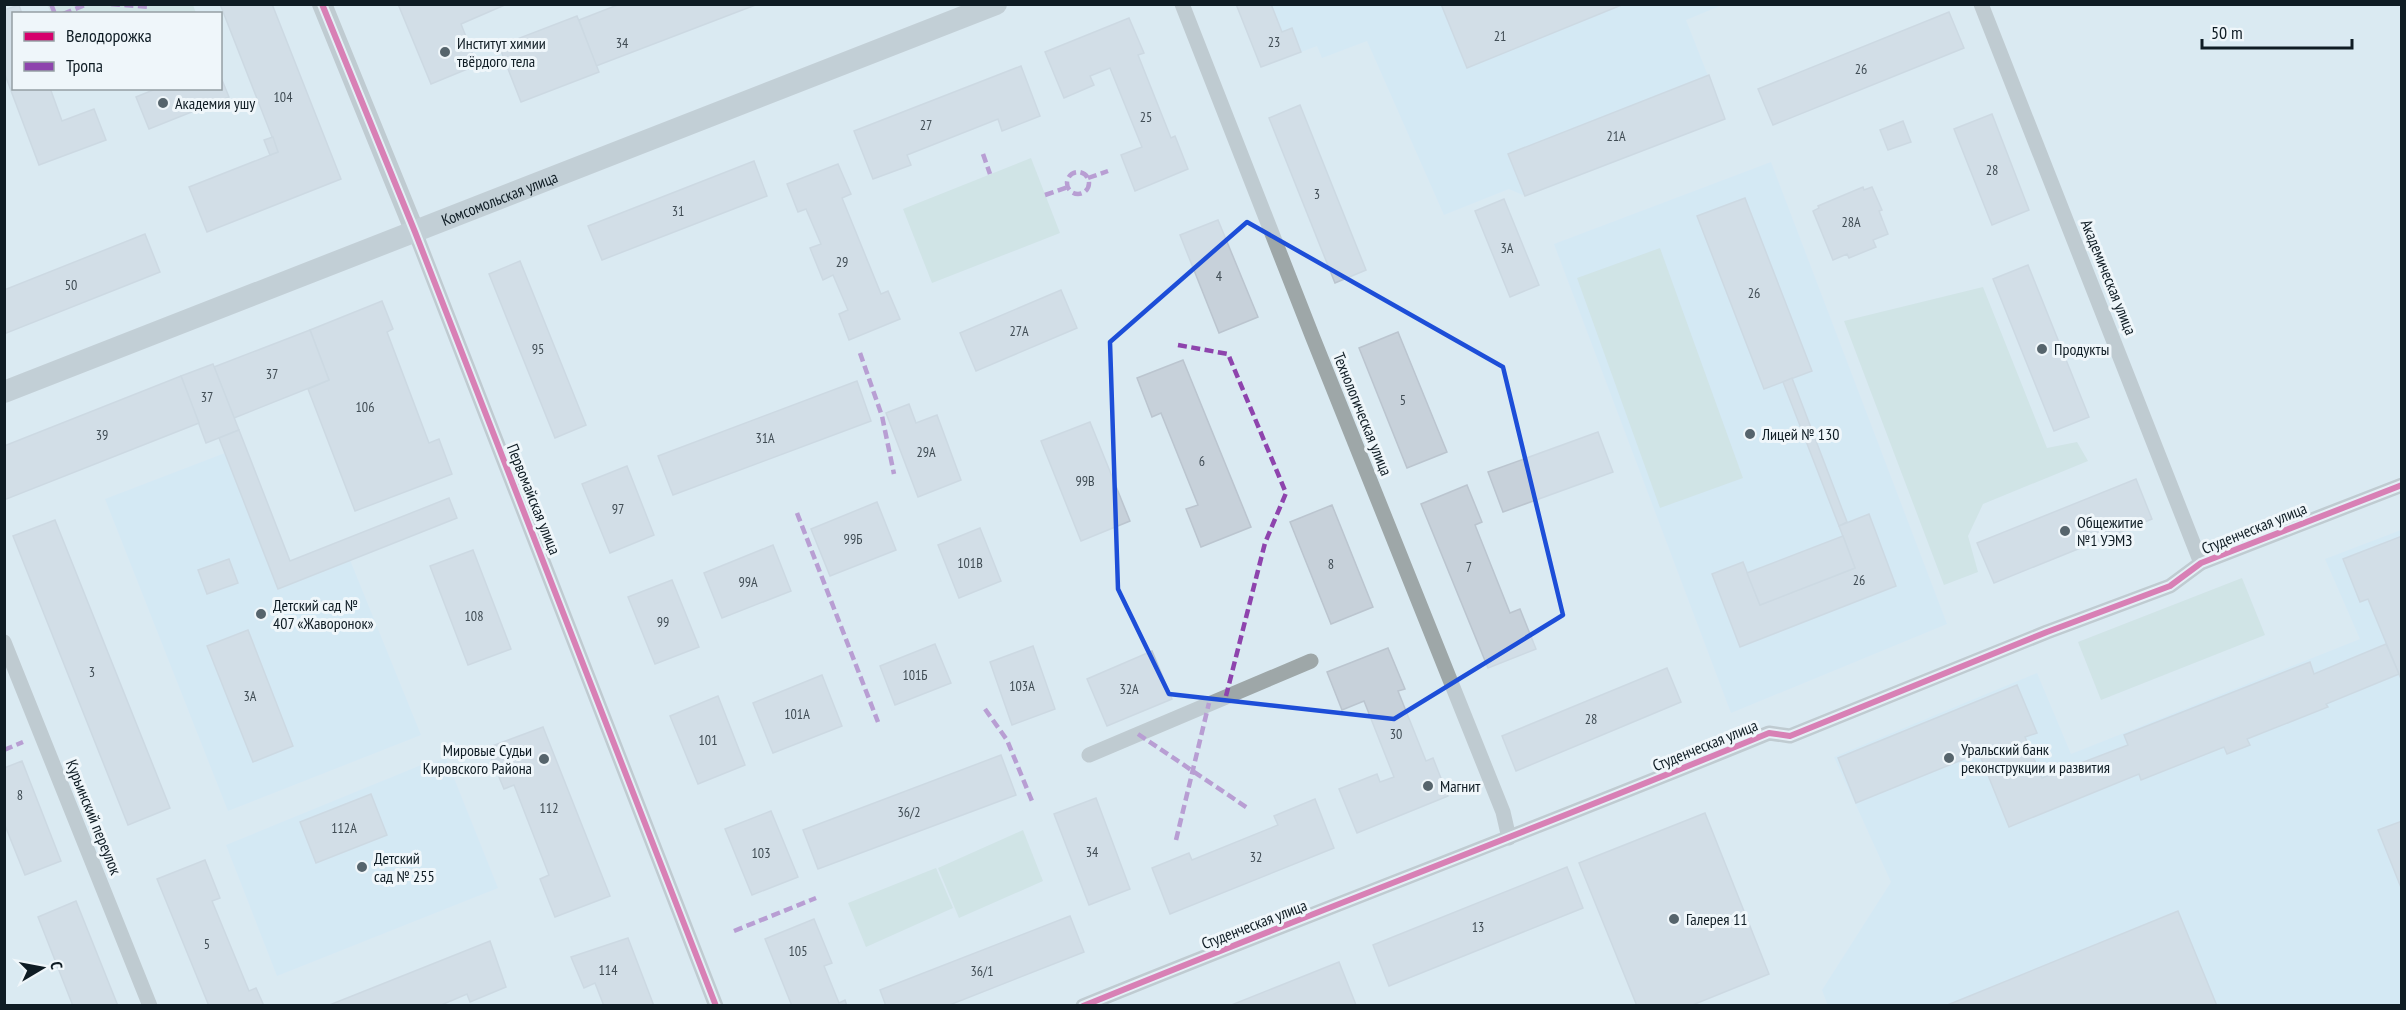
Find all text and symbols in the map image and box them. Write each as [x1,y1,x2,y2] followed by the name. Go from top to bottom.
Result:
[12,12,222,90] legend
[2202,12,2352,50] scale bar
[2211,21,2243,44] text: 50 m
[66,24,152,47] text: Велодорожка
[1494,27,1506,45] house number: 21
[457,33,546,71] place label: Институт химии твёрдого тела
[1268,33,1280,51] house number: 23
[616,34,629,52] house number: 34
[438,45,452,59] marker: Институт химии твёрдого тела
[66,54,103,77] text: Тропа
[1855,60,1867,78] house number: 26
[274,88,293,106] house number: 104
[175,93,255,113] place label: Академия ушу
[156,96,170,110] marker: Академия ушу
[1140,108,1152,126] house number: 25
[920,116,932,134] house number: 27
[1606,127,1626,145] house number: 21А
[1986,161,1998,179] house number: 28
[438,166,560,230] street label: Комсомольская улица
[1314,185,1320,203] house number: 3
[672,202,684,220] house number: 31
[1841,213,1861,231] house number: 28А
[2077,216,2141,338] street label: Академическая улица
[1501,239,1514,257] house number: 3А
[836,253,848,271] house number: 29
[1216,267,1223,285] house number: 4
[65,276,77,294] house number: 50
[1748,284,1760,302] house number: 26
[1009,322,1029,340] house number: 27А
[2054,339,2109,359] place label: Продукты
[532,340,544,358] house number: 95
[2035,342,2049,356] marker: Продукты
[1329,350,1397,478] street label: Технологическая улица
[266,365,278,383] house number: 37
[201,388,213,406] house number: 37
[1400,391,1406,409] house number: 5
[356,398,374,416] house number: 106
[1761,424,1839,444] place label: Лицей № 130
[96,426,108,444] house number: 39
[1743,427,1757,441] marker: Лицей № 130
[755,429,775,447] house number: 31А
[503,441,565,557] street label: Первомайская улица
[916,443,936,461] house number: 29А
[1199,452,1205,470] house number: 6
[1075,472,1095,490] house number: 99В
[2199,498,2309,558] street label: Студенческая улица
[612,500,624,518] house number: 97
[2077,512,2143,550] place label: Общежитие №1 УЭМЗ
[2058,524,2072,538] marker: Общежитие №1 УЭМЗ
[844,530,862,548] house number: 99Б
[957,554,983,572] house number: 101В
[1328,555,1334,573] house number: 8
[1466,558,1472,576] house number: 7
[1853,571,1865,589] house number: 26
[738,573,758,591] house number: 99А
[273,595,374,633] place label: Детский сад № 407 «Жаворонок»
[254,607,268,621] marker: Детский сад № 407 «Жаворонок»
[465,607,483,625] house number: 108
[657,613,669,631] house number: 99
[89,663,95,681] house number: 3
[902,666,928,684] house number: 101Б
[1009,677,1035,695] house number: 103А
[1119,680,1139,698] house number: 32А
[244,687,257,705] house number: 3А
[784,705,810,723] house number: 101А
[1585,710,1597,728] house number: 28
[1650,715,1760,775] street label: Студенческая улица
[1390,725,1402,743] house number: 30
[699,731,717,749] house number: 101
[1961,739,2110,777] place label: Уральский банк реконструкции и развития
[423,740,532,778] place label: Мировые Судьи Кировского Района
[1942,751,1956,765] marker: Уральский банк реконструкции и развития
[537,752,551,766] marker: Мировые Судьи Кировского Района
[62,757,126,878] street label: Курьинский переулок
[1440,776,1481,796] place label: Магнит
[1421,779,1435,793] marker: Магнит
[17,786,23,804] house number: 8
[540,799,558,817] house number: 112
[897,803,921,821] house number: 36/2
[331,819,357,837] house number: 112А
[1086,843,1099,861] house number: 34
[752,844,770,862] house number: 103
[374,848,435,886] place label: Детский сад № 255
[1250,848,1262,866] house number: 32
[355,860,369,874] marker: Детский сад № 255
[1198,895,1310,953] street label: Студенческая улица
[1686,909,1747,929] place label: Галерея 11
[1667,912,1681,926] marker: Галерея 11
[1472,918,1484,936] house number: 13
[204,935,210,953] house number: 5
[12,938,72,998] north arrow
[789,942,807,960] house number: 105
[46,960,67,971] text: С
[599,961,618,979] house number: 114
[970,962,994,980] house number: 36/1

